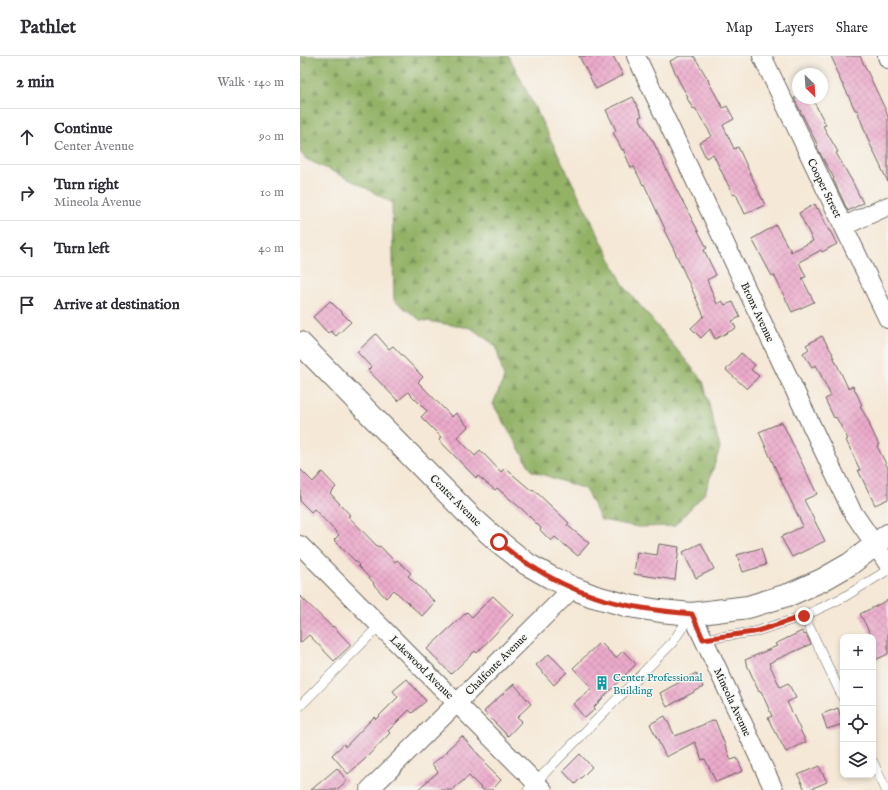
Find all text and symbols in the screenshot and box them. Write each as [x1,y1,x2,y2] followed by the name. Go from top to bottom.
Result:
[20,16,76,40] text: Pathlet
[726,19,753,37] text: Map
[775,19,814,37] text: Layers
[836,19,868,37] text: Share
[792,68,828,104] north arrow
[16,72,54,93] text: 2 min
[217,74,284,91] text: Walk · 140 m
[54,119,112,138] text: Continue
[16,126,38,148] icon: ahead
[259,128,284,145] text: 90 m
[54,138,134,155] text: Center Avenue
[804,156,845,221] street label: Cooper Street
[54,175,119,194] text: Turn right
[16,182,38,204] icon: right
[260,184,284,201] text: 10 m
[54,194,141,211] text: Mineola Avenue
[16,238,38,260] icon: left
[54,239,110,258] text: Turn left
[258,240,284,257] text: 40 m
[737,280,777,345] street label: Bronx Avenue
[16,294,38,316] icon: arrive
[54,295,180,314] text: Arrive at destination
[426,472,484,530] street label: Center Avenue
[490,533,508,551] route start
[795,607,813,625] route end
[463,631,531,699] street label: Chalfonte Avenue
[387,633,456,702] street label: Lakewood Avenue
[840,634,876,778] map controls
[840,634,876,670] button: +
[710,666,754,739] street label: Mineola Avenue
[840,670,876,706] button: −
[613,671,702,698] place label: Center Professional Building
[594,675,610,691] building icon: Center Professional Building
[840,706,876,742] button: locate
[840,742,876,778] button: layers

